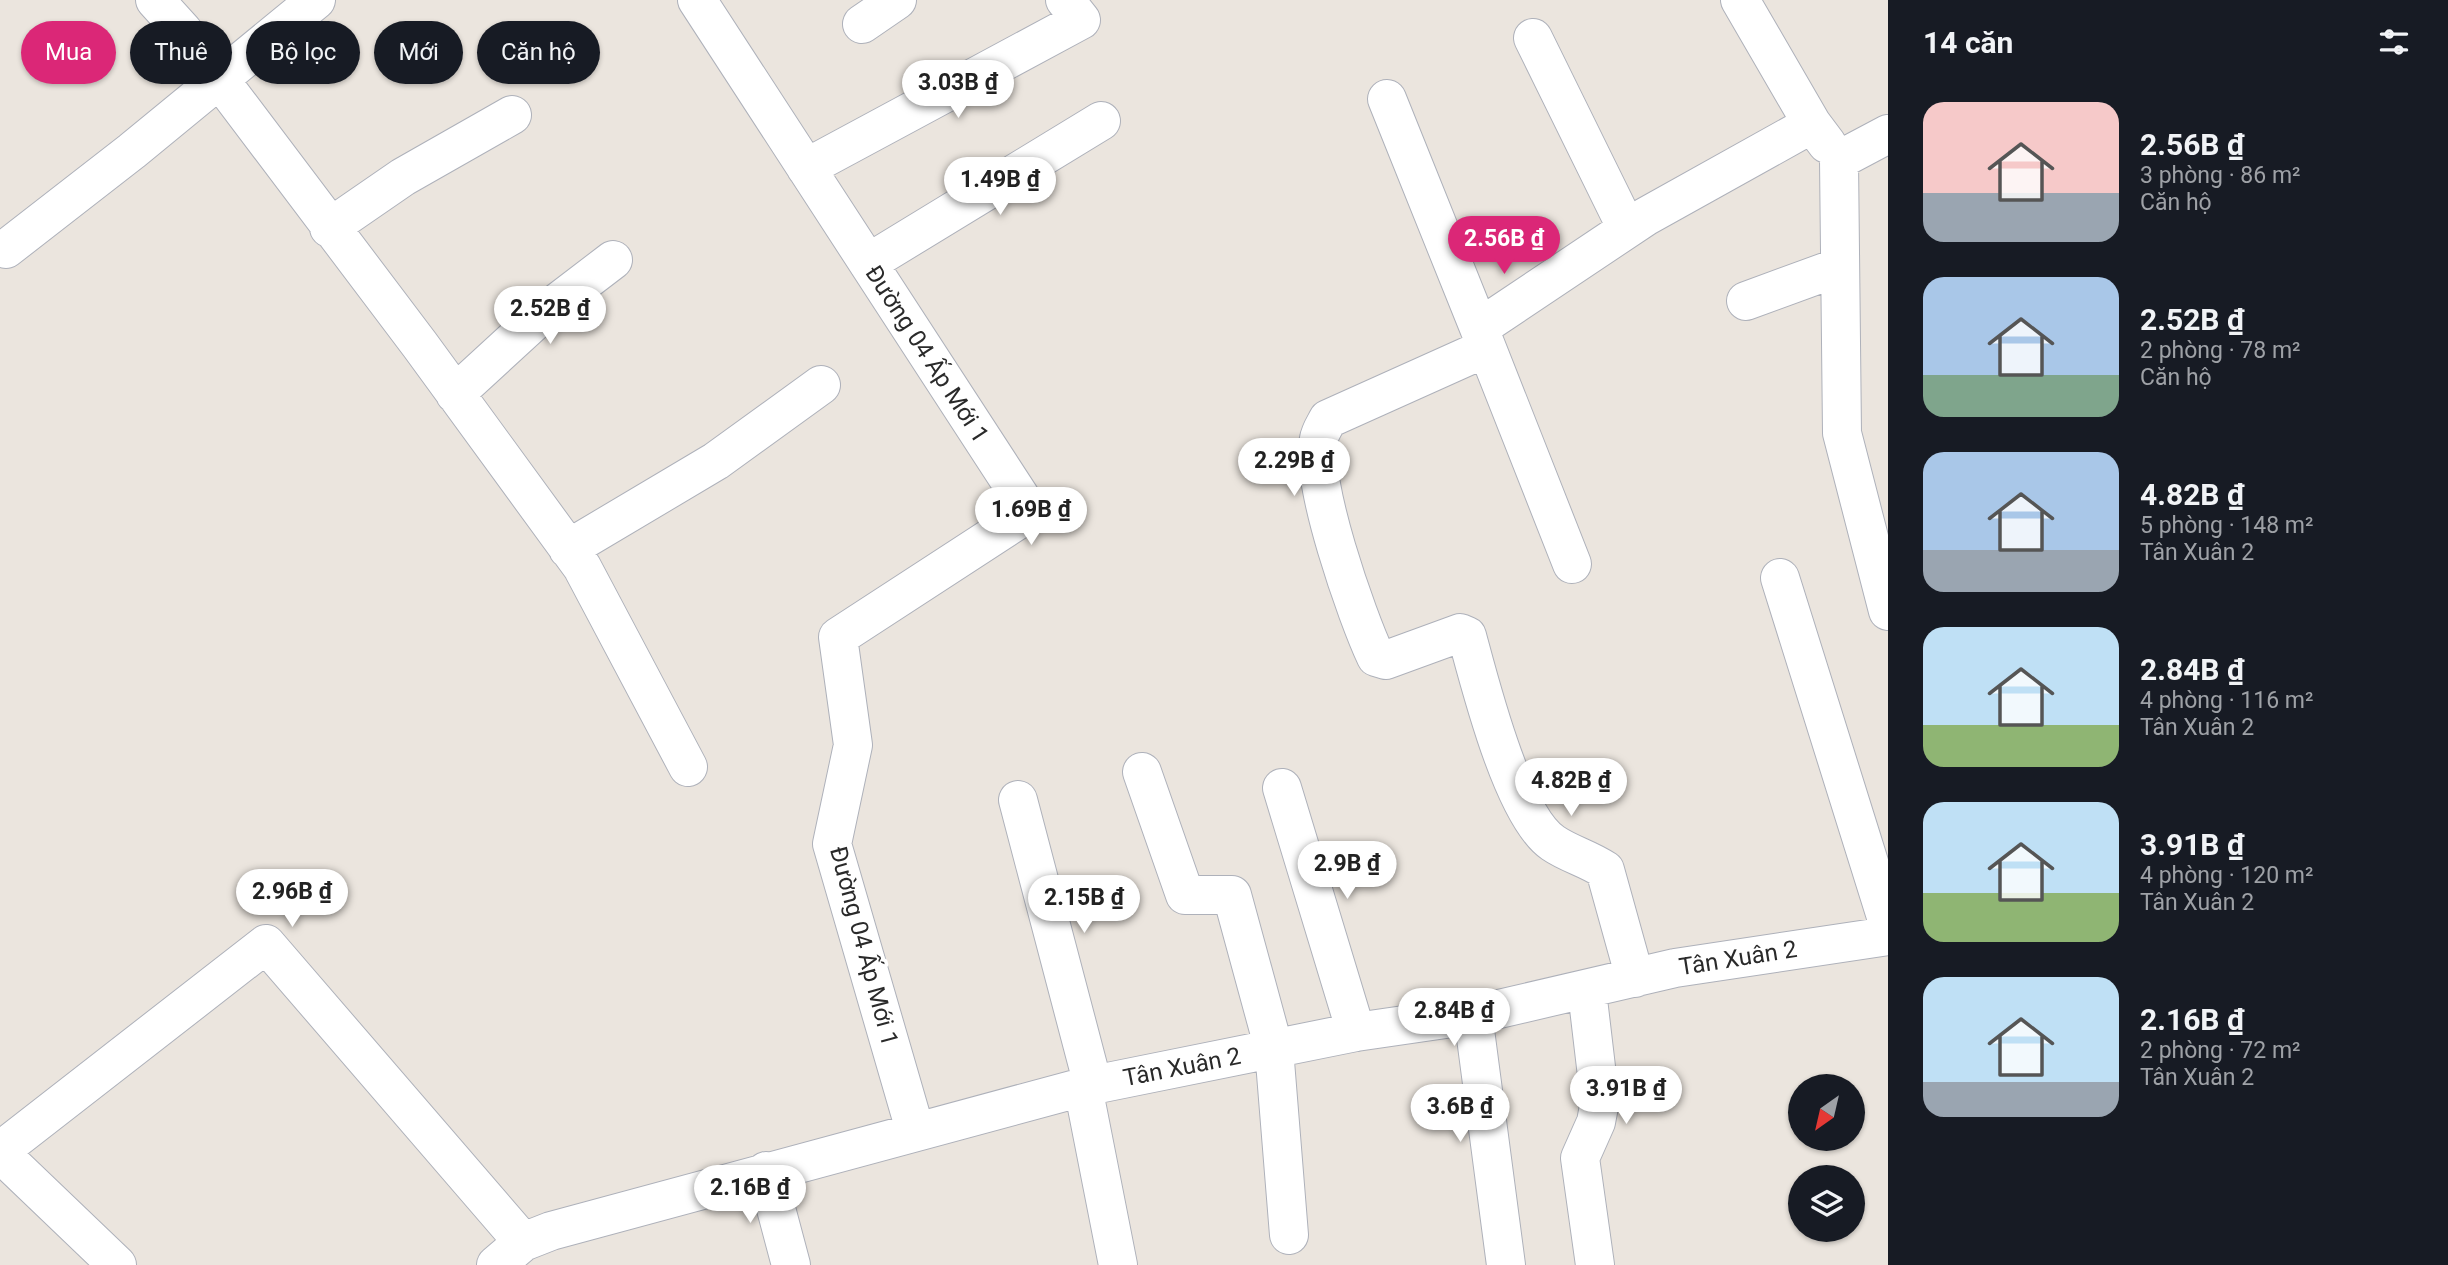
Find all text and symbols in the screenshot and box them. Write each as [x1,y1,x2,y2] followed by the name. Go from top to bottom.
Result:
[21,21,116,84] chip: Mua
[130,21,232,84] chip: Thuê
[246,21,360,84] chip: Bộ lọc
[374,21,463,84] chip: Mới
[477,21,600,84] chip: Căn hộ
[2375,23,2413,61] icon: filters
[1923,25,2013,60] text: 14 căn
[893,60,1023,120] pin: 3.03B ₫
[918,69,998,96] text: 3.03B ₫
[2140,127,2244,162] text: 2.56B ₫
[1979,130,2063,214] icon: home
[935,158,1065,217] pin: 1.49B ₫
[2140,162,2301,189] text: 3 phòng · 86 m²
[960,166,1040,193] text: 1.49B ₫
[2140,189,2212,216] text: Căn hộ
[1439,216,1569,276] pin: 2.56B ₫
[1464,225,1544,252] text: 2.56B ₫
[859,259,996,448] street label: Đường 04 Ấp Mới 1
[485,286,615,346] pin: 2.52B ₫
[510,295,590,322] text: 2.52B ₫
[2140,302,2244,337] text: 2.52B ₫
[1979,305,2063,389] icon: home
[2140,337,2301,364] text: 2 phòng · 78 m²
[2140,364,2212,391] text: Căn hộ
[1229,438,1359,498] pin: 2.29B ₫
[1254,447,1334,474] text: 2.29B ₫
[2140,477,2244,512] text: 4.82B ₫
[1979,480,2063,564] icon: home
[966,488,1096,547] pin: 1.69B ₫
[991,496,1071,523] text: 1.69B ₫
[2140,512,2313,539] text: 5 phòng · 148 m²
[2140,539,2254,566] text: Tân Xuân 2
[2140,652,2244,687] text: 2.84B ₫
[1979,655,2063,739] icon: home
[2140,687,2313,714] text: 4 phòng · 116 m²
[2140,714,2254,741] text: Tân Xuân 2
[1506,758,1636,818] pin: 4.82B ₫
[1531,767,1611,794] text: 4.82B ₫
[2140,827,2244,862] text: 3.91B ₫
[1979,830,2063,914] icon: home
[1290,842,1404,901] pin: 2.9B ₫
[824,843,906,1049] street label: Đường 04 Ấp Mới 1
[1314,850,1380,877] text: 2.9B ₫
[2140,862,2313,889] text: 4 phòng · 120 m²
[227,870,357,929] pin: 2.96B ₫
[1019,876,1149,935] pin: 2.15B ₫
[252,878,332,905] text: 2.96B ₫
[1044,884,1124,911] text: 2.15B ₫
[2140,889,2254,916] text: Tân Xuân 2
[1677,935,1799,981] street label: Tân Xuân 2
[1389,988,1519,1048] pin: 2.84B ₫
[1414,997,1494,1024] text: 2.84B ₫
[2140,1002,2244,1037] text: 2.16B ₫
[1979,1005,2063,1089] icon: home
[2140,1037,2301,1064] text: 2 phòng · 72 m²
[1121,1042,1243,1092] street label: Tân Xuân 2
[2140,1064,2254,1091] text: Tân Xuân 2
[1561,1066,1691,1126] pin: 3.91B ₫
[1788,1074,1866,1152] north arrow
[1788,1074,1865,1242] map controls
[1586,1075,1666,1102] text: 3.91B ₫
[1403,1084,1517,1144] pin: 3.6B ₫
[1427,1093,1493,1120] text: 3.6B ₫
[1788,1165,1865,1242] button: layers
[685,1166,815,1225] pin: 2.16B ₫
[710,1174,790,1201] text: 2.16B ₫

